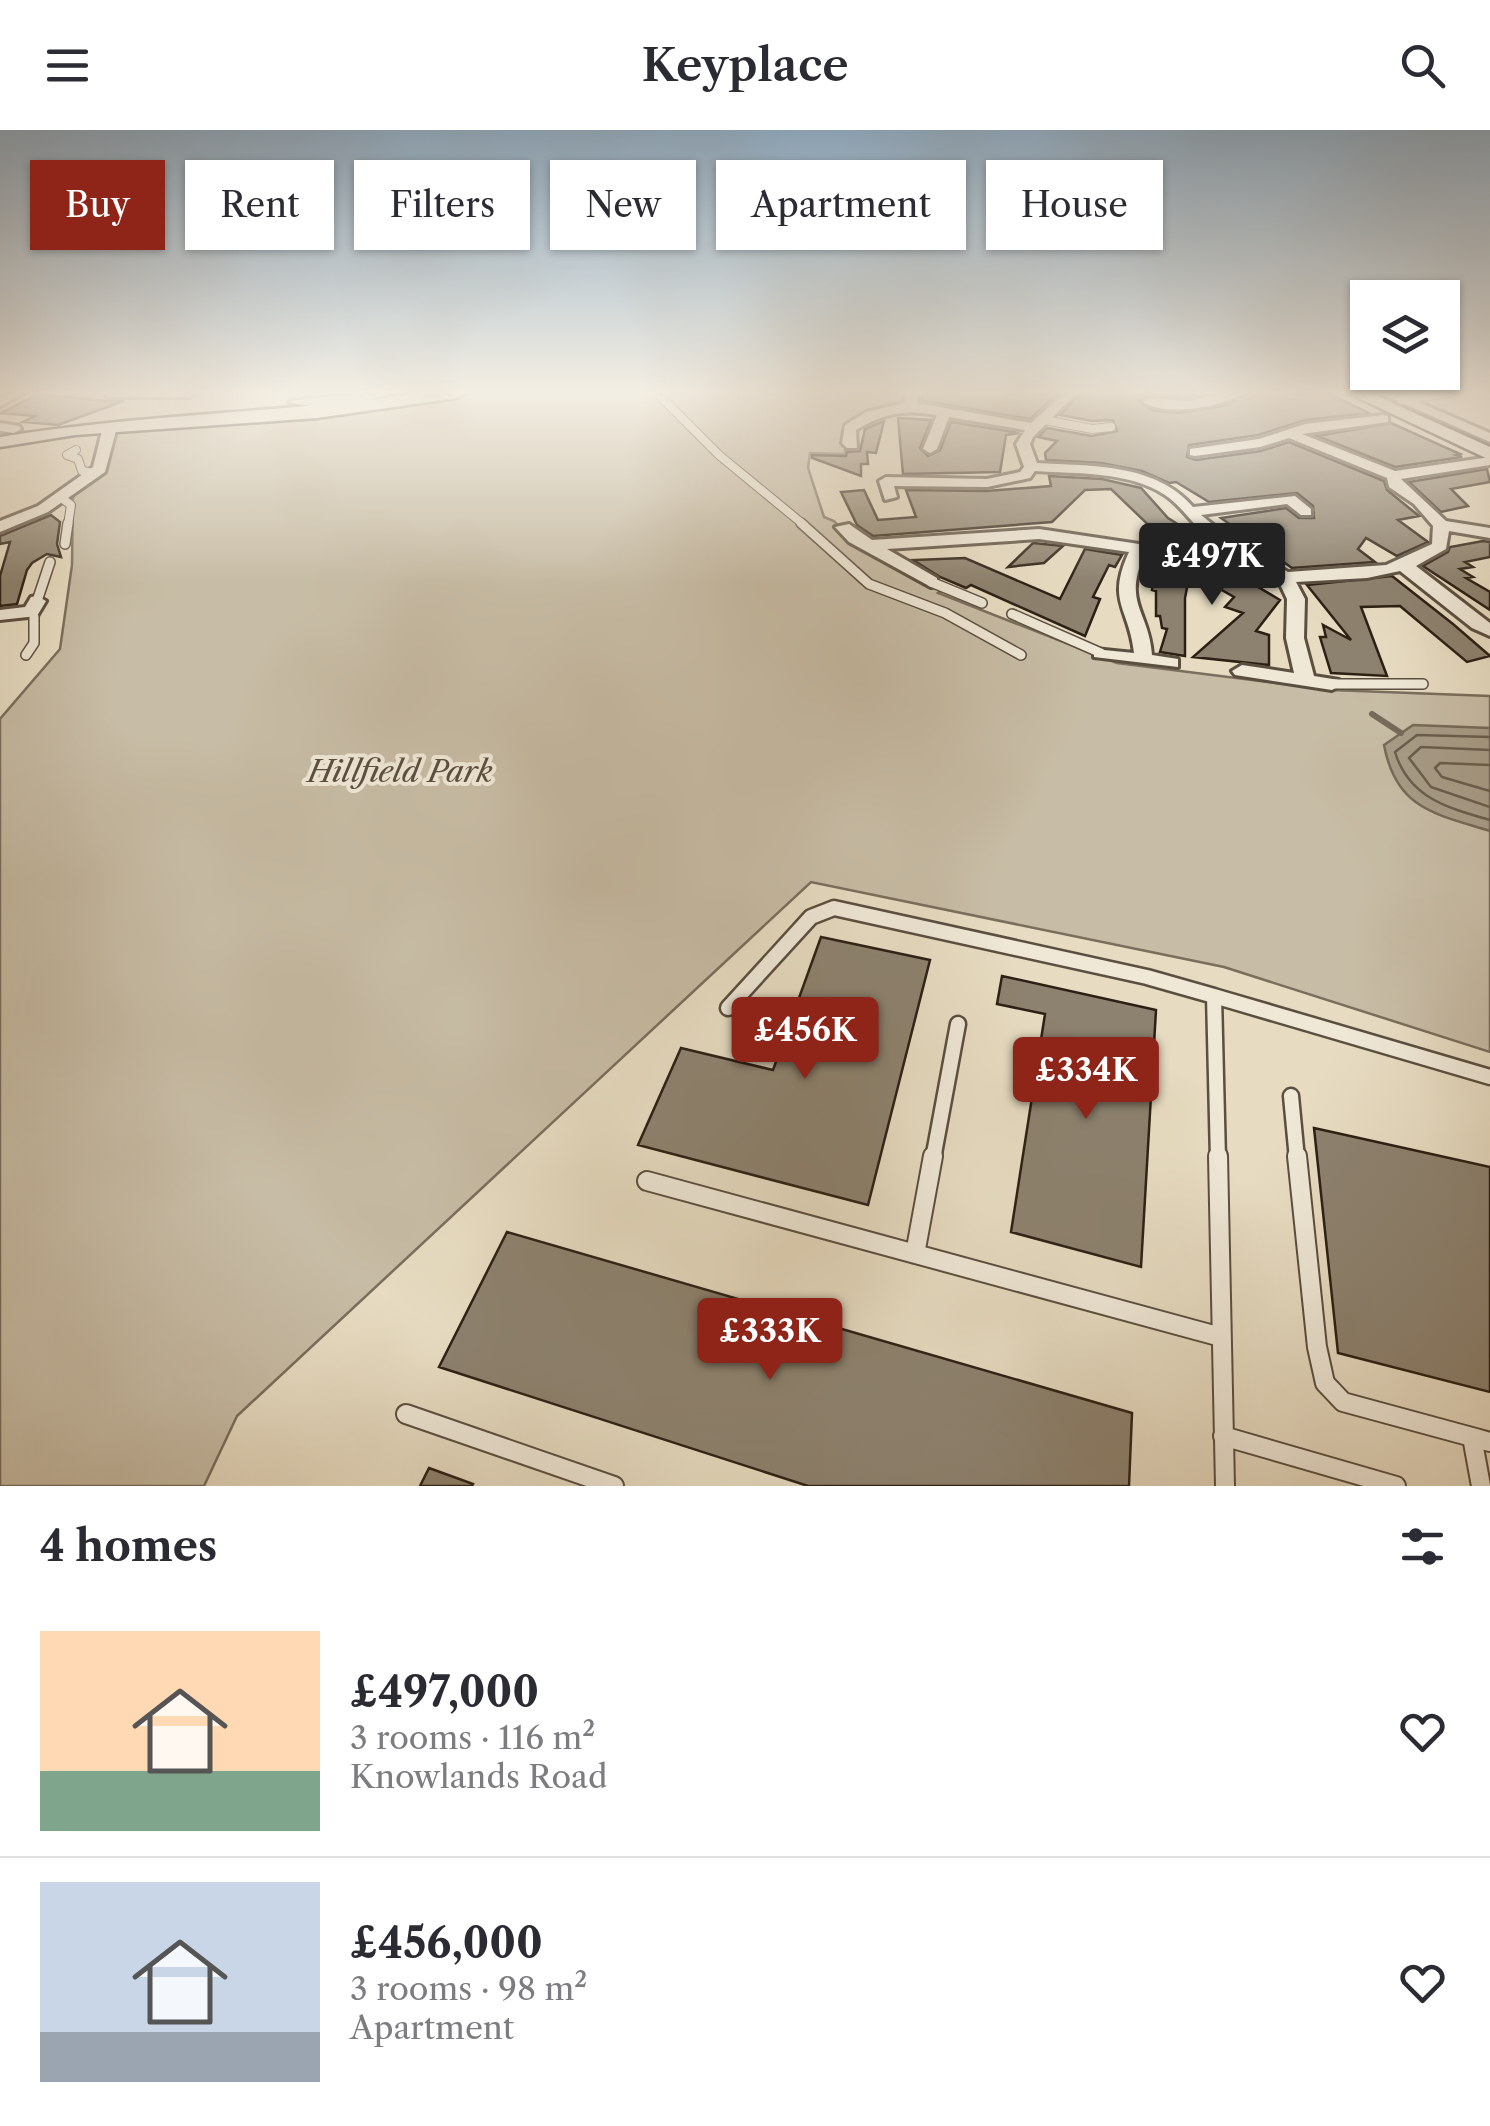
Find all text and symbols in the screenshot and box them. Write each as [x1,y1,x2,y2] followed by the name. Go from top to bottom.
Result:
[641,37,849,93] text: Keyplace
[40,38,95,93] icon: menu
[1395,38,1450,93] icon: search
[30,160,165,250] chip: Buy
[185,160,334,250] chip: Rent
[354,160,530,250] chip: Filters
[550,160,696,250] chip: New
[716,160,966,250] chip: Apartment
[986,160,1163,250] chip: House
[1350,280,1460,390] map controls
[1350,280,1460,390] button: layers
[1142,523,1282,608] pin: £497K
[1161,536,1263,575] text: £497K
[305,753,493,790] park label: Hillfield Park
[735,997,875,1082] pin: £456K
[754,1010,856,1049] text: £456K
[1016,1037,1156,1122] pin: £334K
[1035,1050,1137,1089] text: £334K
[700,1298,840,1383] pin: £333K
[719,1311,821,1350] text: £333K
[1395,1519,1450,1574] icon: filters
[40,1520,217,1572] text: 4 homes
[350,1666,539,1718] text: £497,000
[120,1671,240,1791] icon: home
[1395,1704,1450,1759] icon: heart
[350,1718,595,1757] text: 3 rooms · 116 m²
[350,1757,608,1796] text: Knowlands Road
[350,1917,543,1969] text: £456,000
[120,1922,240,2042] icon: home
[1395,1955,1450,2010] icon: heart
[350,1969,587,2008] text: 3 rooms · 98 m²
[350,2008,514,2047] text: Apartment

